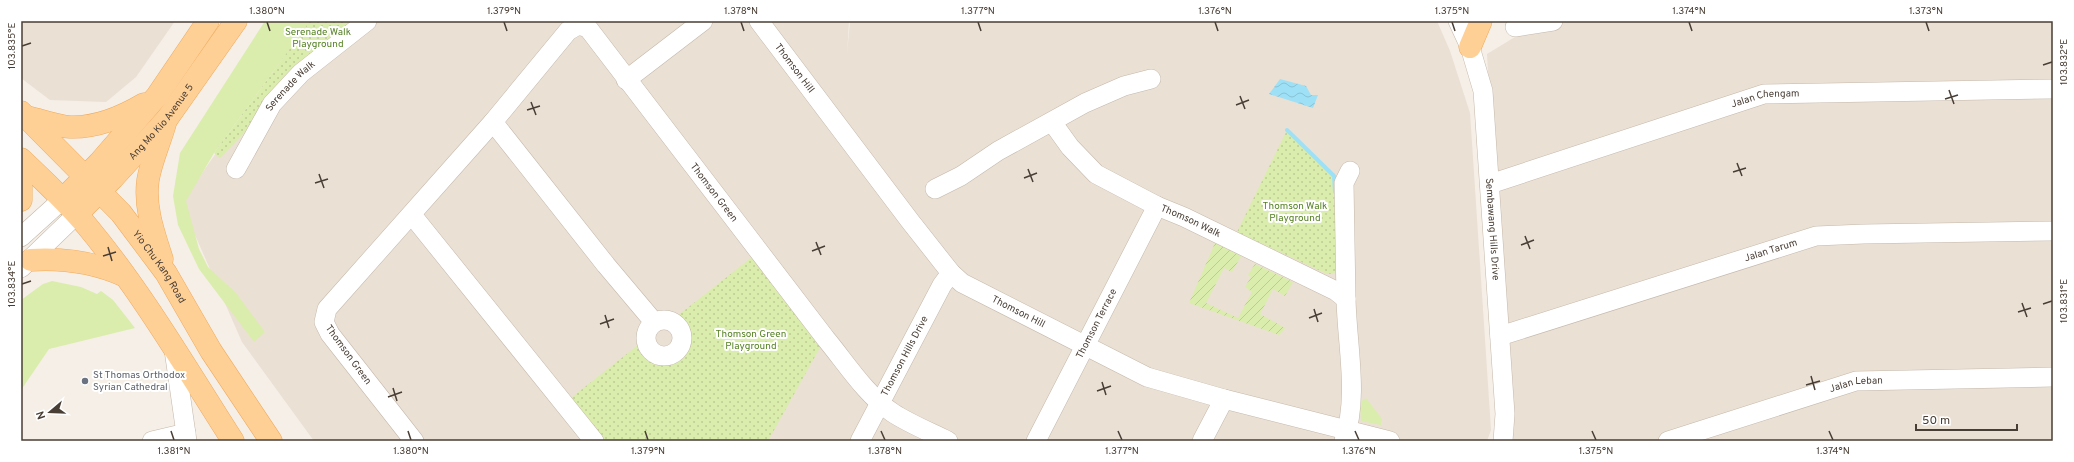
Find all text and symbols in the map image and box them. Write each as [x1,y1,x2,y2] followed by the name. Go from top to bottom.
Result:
[249,5,285,18] text: 1.380°N
[487,5,521,18] text: 1.379°N
[724,5,758,18] text: 1.378°N
[961,5,995,18] text: 1.377°N
[1198,5,1232,18] text: 1.376°N
[1435,5,1469,18] text: 1.375°N
[1672,5,1706,18] text: 1.374°N
[1909,5,1943,18] text: 1.373°N
[6,23,19,69] text: 103.835°E
[285,26,351,51] park label: Serenade Walk Playground
[2058,39,2071,85] text: 103.832°E
[772,41,817,95] street label: Thomson Hill
[263,58,318,114] street label: Serenade Walk
[126,81,196,163] street label: Ang Mo Kio Avenue 5
[1729,87,1800,111] street label: Jalan Chengam
[687,160,741,225] street label: Thomson Green
[1482,178,1502,281] street label: Sembawang Hills Drive
[1263,200,1327,225] park label: Thomson Walk Playground
[1159,202,1223,240] street label: Thomson Walk
[130,227,189,306] street label: Yio Chu Kang Road
[1743,236,1799,265] street label: Jalan Tarum
[6,261,19,307] text: 103.834°E
[2058,279,2071,323] text: 103.831°E
[1073,286,1120,361] street label: Thomson Terrace
[989,293,1048,331] street label: Thomson Hill
[878,313,931,399] street label: Thomson Hills Drive
[322,322,374,388] street label: Thomson Green
[716,328,786,353] park label: Thomson Green Playground
[93,369,185,394] place label: St Thomas Orthodox Syrian Cathedral
[1828,374,1883,396] street label: Jalan Leban
[80,376,90,386] marker: St Thomas Orthodox Syrian Cathedral
[30,392,70,432] north arrow
[1916,406,2017,432] scale bar
[34,409,49,421] text: N
[1922,413,1950,429] text: 50 m
[158,445,190,458] text: 1.381°N
[393,445,429,458] text: 1.380°N
[631,445,665,458] text: 1.379°N
[868,445,902,458] text: 1.378°N
[1105,445,1139,458] text: 1.377°N
[1342,445,1376,458] text: 1.376°N
[1579,445,1613,458] text: 1.375°N
[1816,445,1850,458] text: 1.374°N

